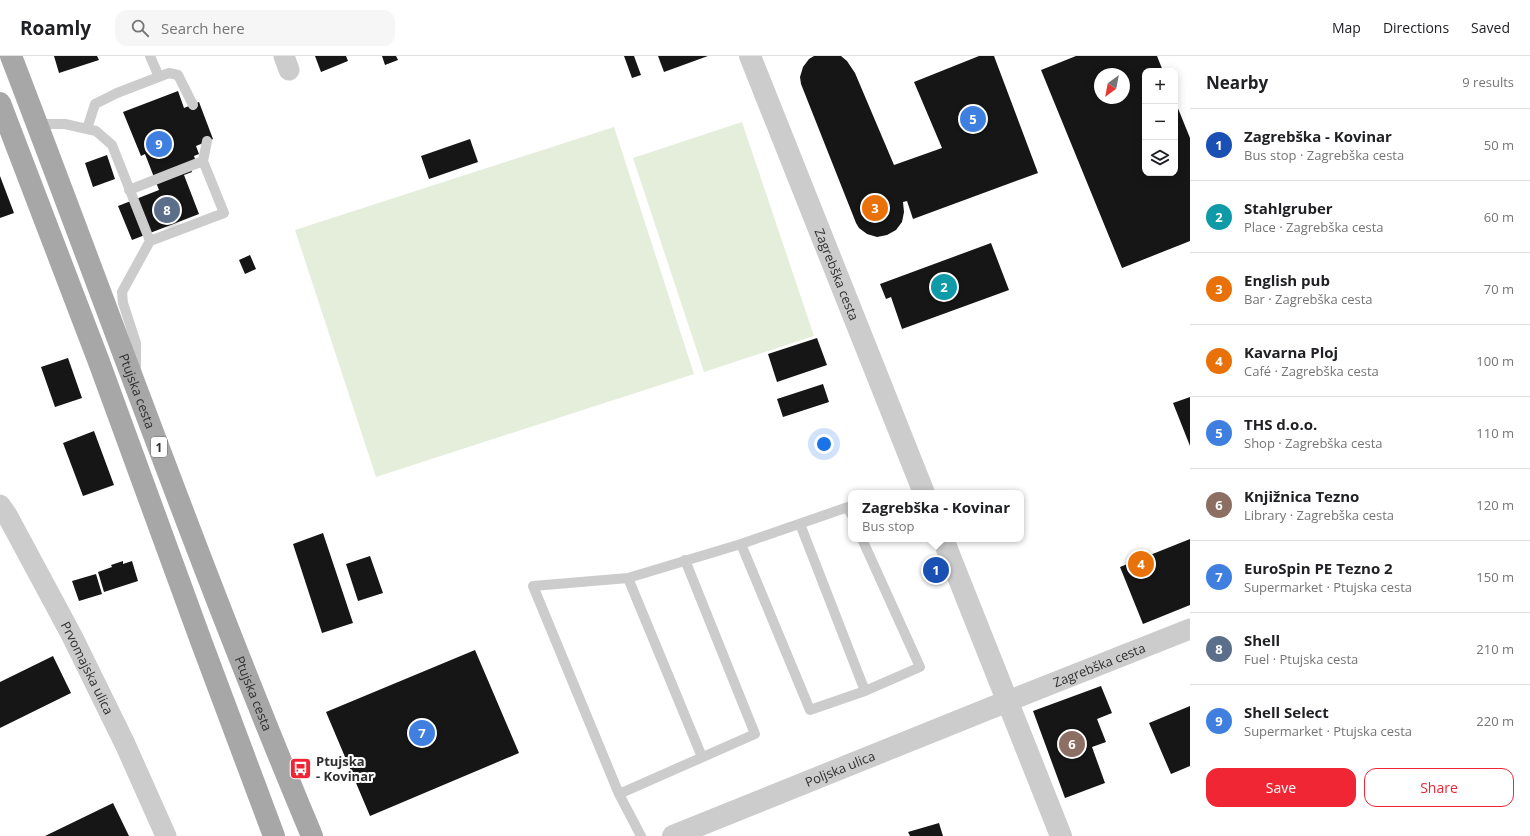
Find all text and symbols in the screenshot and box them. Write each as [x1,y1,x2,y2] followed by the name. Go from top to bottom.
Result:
[115,10,395,46] search box
[20,15,91,41] text: Roamly
[129,17,151,39] icon: search
[161,18,245,38] text: Search here
[1332,18,1361,37] text: Map
[1383,18,1449,37] text: Directions
[1471,18,1510,37] text: Saved
[1094,68,1130,104] north arrow
[1142,68,1178,176] map controls
[1142,68,1178,104] button: +
[1206,71,1268,94] text: Nearby
[1462,73,1514,91] text: 9 results
[960,104,986,134] pin: 5
[1142,104,1178,140] button: −
[1244,126,1392,146] text: Zagrebška - Kovinar
[146,129,172,159] pin: 9
[1215,136,1223,154] text: 1
[1484,136,1514,154] text: 50 m
[1142,140,1178,176] button: layers
[1244,146,1404,164] text: Bus stop · Zagrebška cesta
[862,193,888,223] pin: 3
[154,195,180,225] pin: 8
[1244,198,1333,218] text: Stahlgruber
[1215,208,1223,226] text: 2
[1484,208,1514,226] text: 60 m
[1244,218,1384,236] text: Place · Zagrebška cesta
[811,226,863,323] street label: Zagrebška cesta
[1244,270,1330,290] text: English pub
[931,272,957,302] pin: 2
[1215,280,1223,298] text: 3
[1484,280,1514,298] text: 70 m
[1244,290,1373,308] text: Bar · Zagrebška cesta
[1244,342,1338,362] text: Kavarna Ploj
[115,351,160,431] street label: Ptujska cesta
[1215,352,1223,370] text: 4
[1476,352,1514,370] text: 100 m
[1244,362,1379,380] text: Café · Zagrebška cesta
[1244,414,1317,434] text: THS d.o.o.
[1215,424,1223,442] text: 5
[1476,424,1514,442] text: 110 m
[814,434,834,454] your location
[1244,434,1383,452] text: Shop · Zagrebška cesta
[151,437,167,457] road number: 1
[1244,486,1359,506] text: Knjižnica Tezno
[848,490,1024,542] popup
[1215,496,1223,514] text: 6
[1476,496,1514,514] text: 120 m
[862,497,1010,517] text: Zagrebška - Kovinar
[1244,506,1394,524] text: Library · Zagrebška cesta
[862,517,915,535] text: Bus stop
[1128,549,1154,579] pin: 4
[923,555,949,585] pin: 1
[1244,558,1393,578] text: EuroSpin PE Tezno 2
[1215,568,1223,586] text: 7
[1476,568,1514,586] text: 150 m
[1244,578,1412,596] text: Supermarket · Ptujska cesta
[57,618,118,717] street label: Prvomajska ulica
[1244,630,1280,650] text: Shell
[1050,639,1148,691] street label: Zagrebška cesta
[1215,640,1223,658] text: 8
[1476,640,1514,658] text: 210 m
[1244,650,1358,668] text: Fuel · Ptujska cesta
[231,653,277,733] street label: Ptujska cesta
[1244,702,1329,722] text: Shell Select
[1215,712,1223,730] text: 9
[1476,712,1514,730] text: 220 m
[409,718,435,748] pin: 7
[1244,722,1412,740] text: Supermarket · Ptujska cesta
[1059,729,1085,759] pin: 6
[802,747,878,791] street label: Poljska ulica
[316,752,374,785] place label: Ptujska - Kovinar
[288,755,314,781] bus stop icon: Ptujska - Kovinar
[1206,768,1356,807] button: Save
[1364,768,1514,807] button: Share

